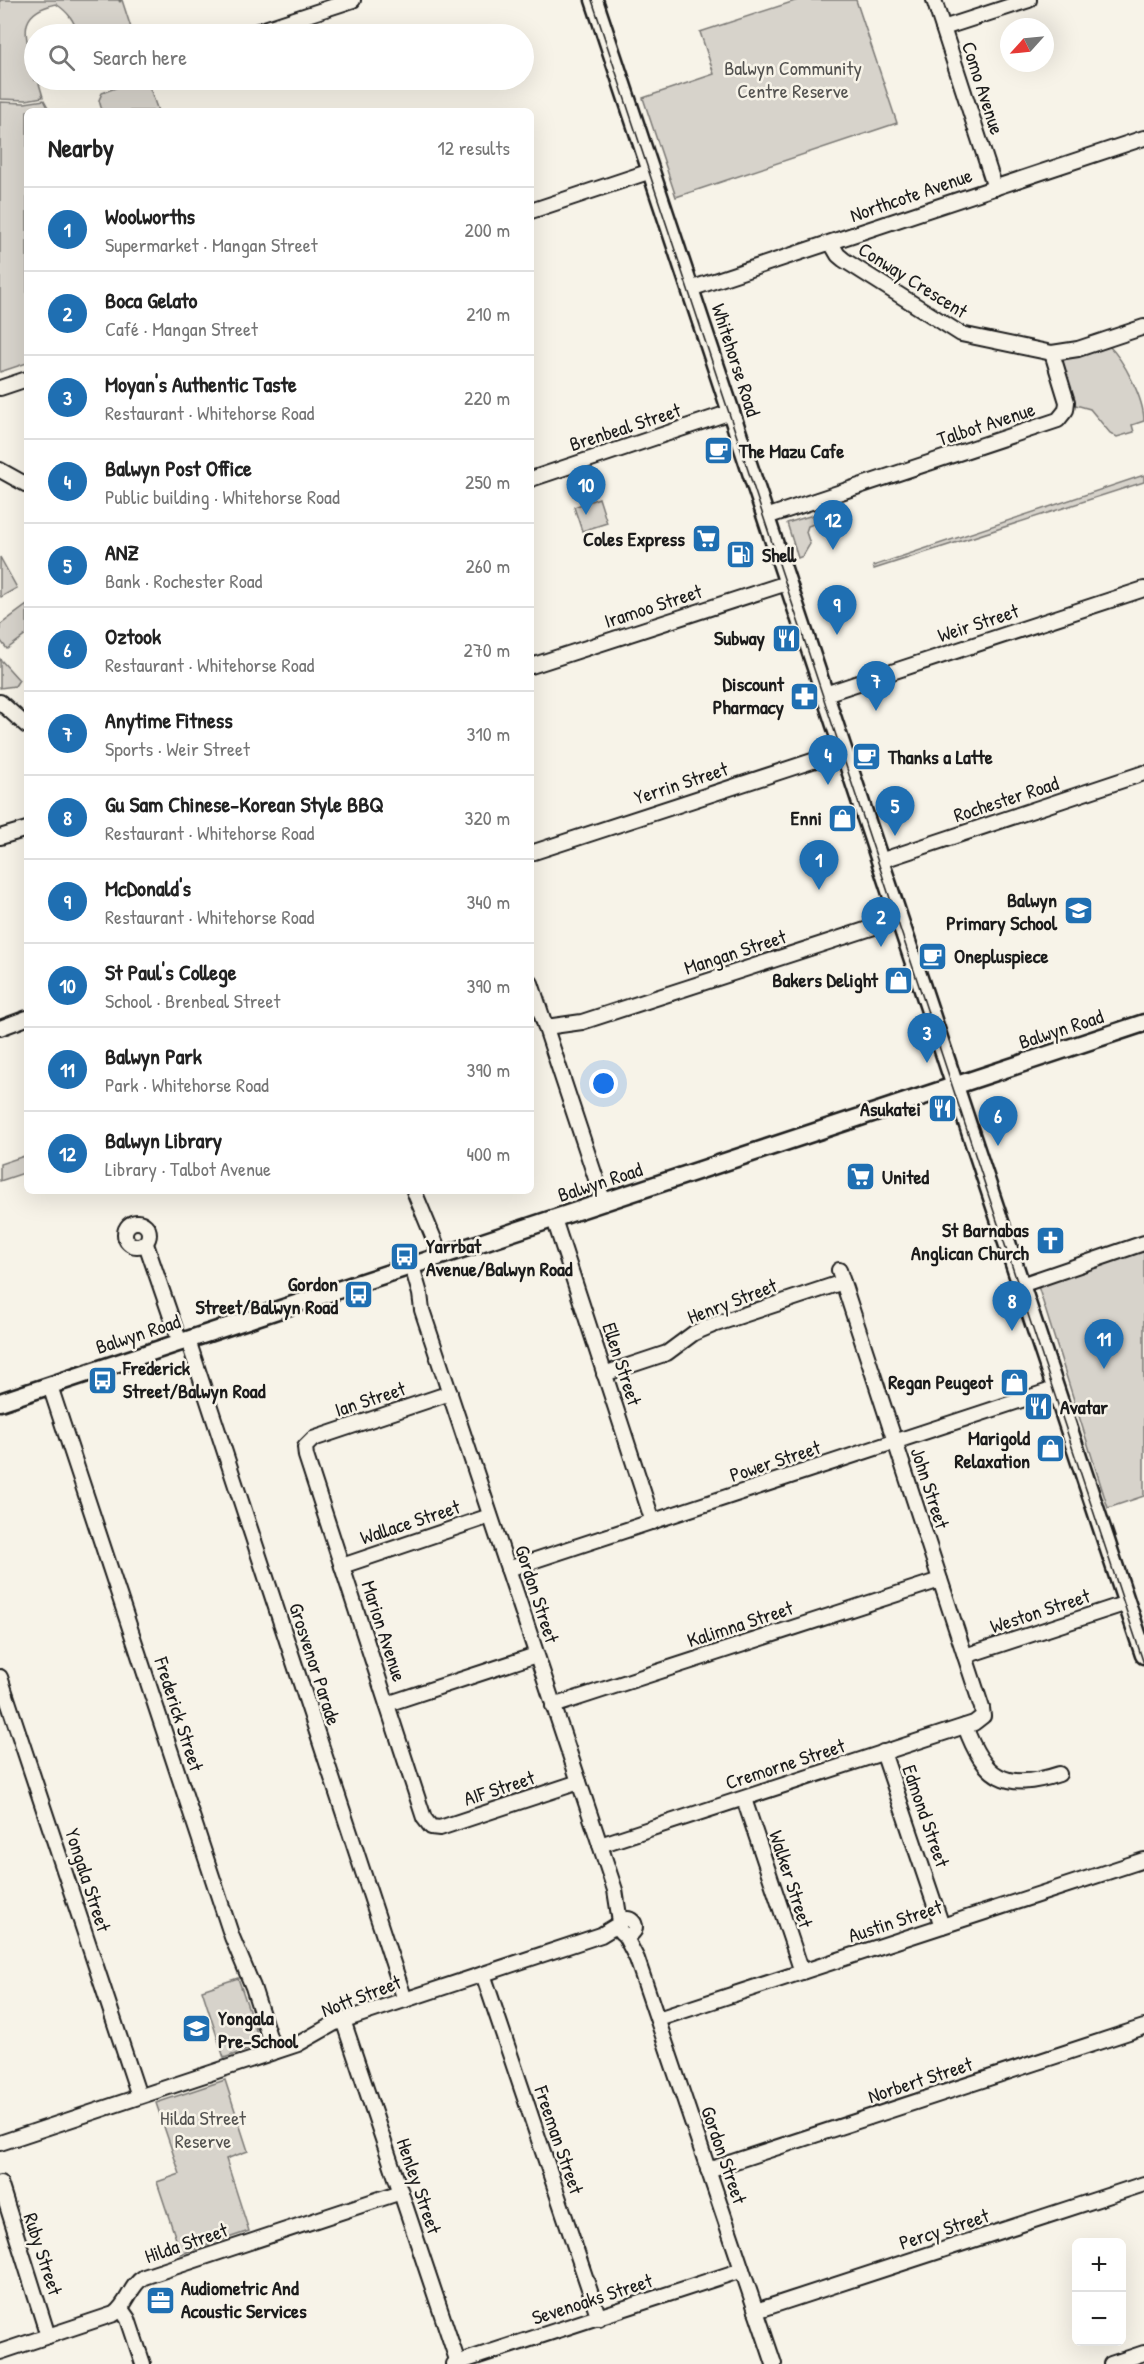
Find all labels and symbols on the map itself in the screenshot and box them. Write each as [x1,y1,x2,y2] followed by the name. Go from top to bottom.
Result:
[1000,18,1054,72] north arrow
[956,38,1011,138] street label: Como Avenue
[724,54,862,104] park label: Balwyn Community Centre Reserve
[846,161,976,228] street label: Northcote Avenue
[853,235,974,325] street label: Conway Crescent
[706,300,767,420] street label: Whitehorse Road
[934,395,1038,452] street label: Talbot Avenue
[566,396,685,457] street label: Brenbeal Street
[702,435,734,467] cafe icon: The Mazu Cafe
[738,437,844,464] place label: The Mazu Cafe
[566,466,606,515] pin: 10
[814,500,852,550] pin: 12
[690,523,722,555] supermarket icon: Coles Express
[583,525,685,553] place label: Coles Express
[725,539,757,571] fuel station icon: Shell
[762,541,798,568] place label: Shell
[601,577,706,634] street label: Iramoo Street
[818,586,856,635] pin: 9
[934,596,1023,648] street label: Weir Street
[770,622,802,654] restaurant icon: Subway
[714,624,766,652] place label: Subway
[856,662,896,711] pin: 7
[713,670,785,721] place label: Discount Pharmacy
[789,680,821,712] pharmacy icon: Discount Pharmacy
[808,736,848,785] pin: 4
[851,741,883,773] cafe icon: Thanks a Latte
[887,743,993,770] place label: Thanks a Latte
[631,754,732,810] street label: Yerrin Street
[950,769,1062,828] street label: Rochester Road
[876,786,914,836] pin: 5
[827,802,859,834] shop icon: Enni
[791,804,822,831] place label: Enni
[800,840,838,890] pin: 1
[946,886,1058,937] place label: Balwyn Primary School
[1062,895,1094,927] school or university icon: Balwyn Primary School
[862,898,900,947] pin: 2
[680,922,790,981] street label: Mangan Street
[917,940,949,972] cafe icon: Onepluspiece
[954,942,1048,970] place label: Onepluspiece
[883,964,915,996] shop icon: Bakers Delight
[772,966,879,994] place label: Bakers Delight
[1015,1002,1107,1055] street label: Balwyn Road
[908,1014,946,1063] pin: 3
[589,1069,618,1098] your location
[926,1093,958,1125] restaurant icon: Asukatei
[860,1095,921,1122] place label: Asukatei
[978,1096,1018,1146] pin: 6
[554,1155,646,1208] street label: Balwyn Road
[845,1161,877,1193] supermarket icon: United
[882,1163,929,1190] place label: United
[911,1216,1030,1267] place label: St Barnabas Anglican Church
[1034,1225,1066,1257] church icon: St Barnabas Anglican Church
[426,1232,573,1283] place label: Yarrbat Avenue/Balwyn Road
[389,1241,421,1273] bus stop icon: Yarrbat Avenue/Balwyn Road
[196,1270,338,1321] place label: Gordon Street/Balwyn Road
[683,1271,781,1330] street label: Henry Street
[343,1279,375,1311] bus stop icon: Gordon Street/Balwyn Road
[992,1282,1032,1331] pin: 8
[92,1307,184,1360] street label: Balwyn Road
[596,1319,649,1410] street label: Ellen Street
[1084,1320,1124,1369] pin: 11
[122,1354,266,1405] place label: Frederick Street/Balwyn Road
[86,1364,118,1396] bus stop icon: Frederick Street/Balwyn Road
[998,1366,1030,1398] shop icon: Regan Peugeot
[888,1368,994,1396] place label: Regan Peugeot
[331,1374,410,1423] street label: Ian Street
[1023,1391,1055,1423] restaurant icon: Avatar
[1060,1393,1108,1420] place label: Avatar
[955,1424,1030,1474] place label: Marigold Relaxation
[726,1433,825,1488] street label: Power Street
[1035,1433,1067,1465] shop icon: Marigold Relaxation
[905,1444,957,1533] street label: John Street
[356,1492,464,1550] street label: Wallace Street
[509,1541,566,1647] street label: Gordon Street
[356,1577,413,1685] street label: Marion Avenue
[987,1581,1094,1639] street label: Weston Street
[683,1593,797,1653] street label: Kalimna Street
[283,1599,348,1729] street label: Grosvenor Parade
[148,1652,211,1775] street label: Frederick Street
[722,1731,849,1796] street label: Cremorne Street
[896,1761,957,1872] street label: Edmond Street
[460,1763,539,1812] street label: AIF Street
[59,1825,118,1936] street label: Yongala Street
[763,1827,820,1932] street label: Walker Street
[845,1892,946,1948] street label: Austin Street
[317,1968,406,2023] street label: Nott Street
[218,2004,299,2054] place label: Yongala Pre-School
[181,2013,213,2045] school or university icon: Yongala Pre-School
[864,2050,977,2109] street label: Norbert Street
[528,2081,591,2199] street label: Freeman Street
[695,2102,754,2208] street label: Gordon Street
[160,2104,247,2154] park label: Hilda Street Reserve
[391,2135,449,2238] street label: Henley Street
[896,2201,993,2256] street label: Percy Street
[18,2209,70,2299] street label: Ruby Street
[141,2215,232,2269] street label: Hilda Street
[528,2266,657,2331] street label: Sevenoaks Street
[181,2274,307,2324] place label: Audiometric And Acoustic Services
[144,2284,176,2316] office icon: Audiometric And Acoustic Services

